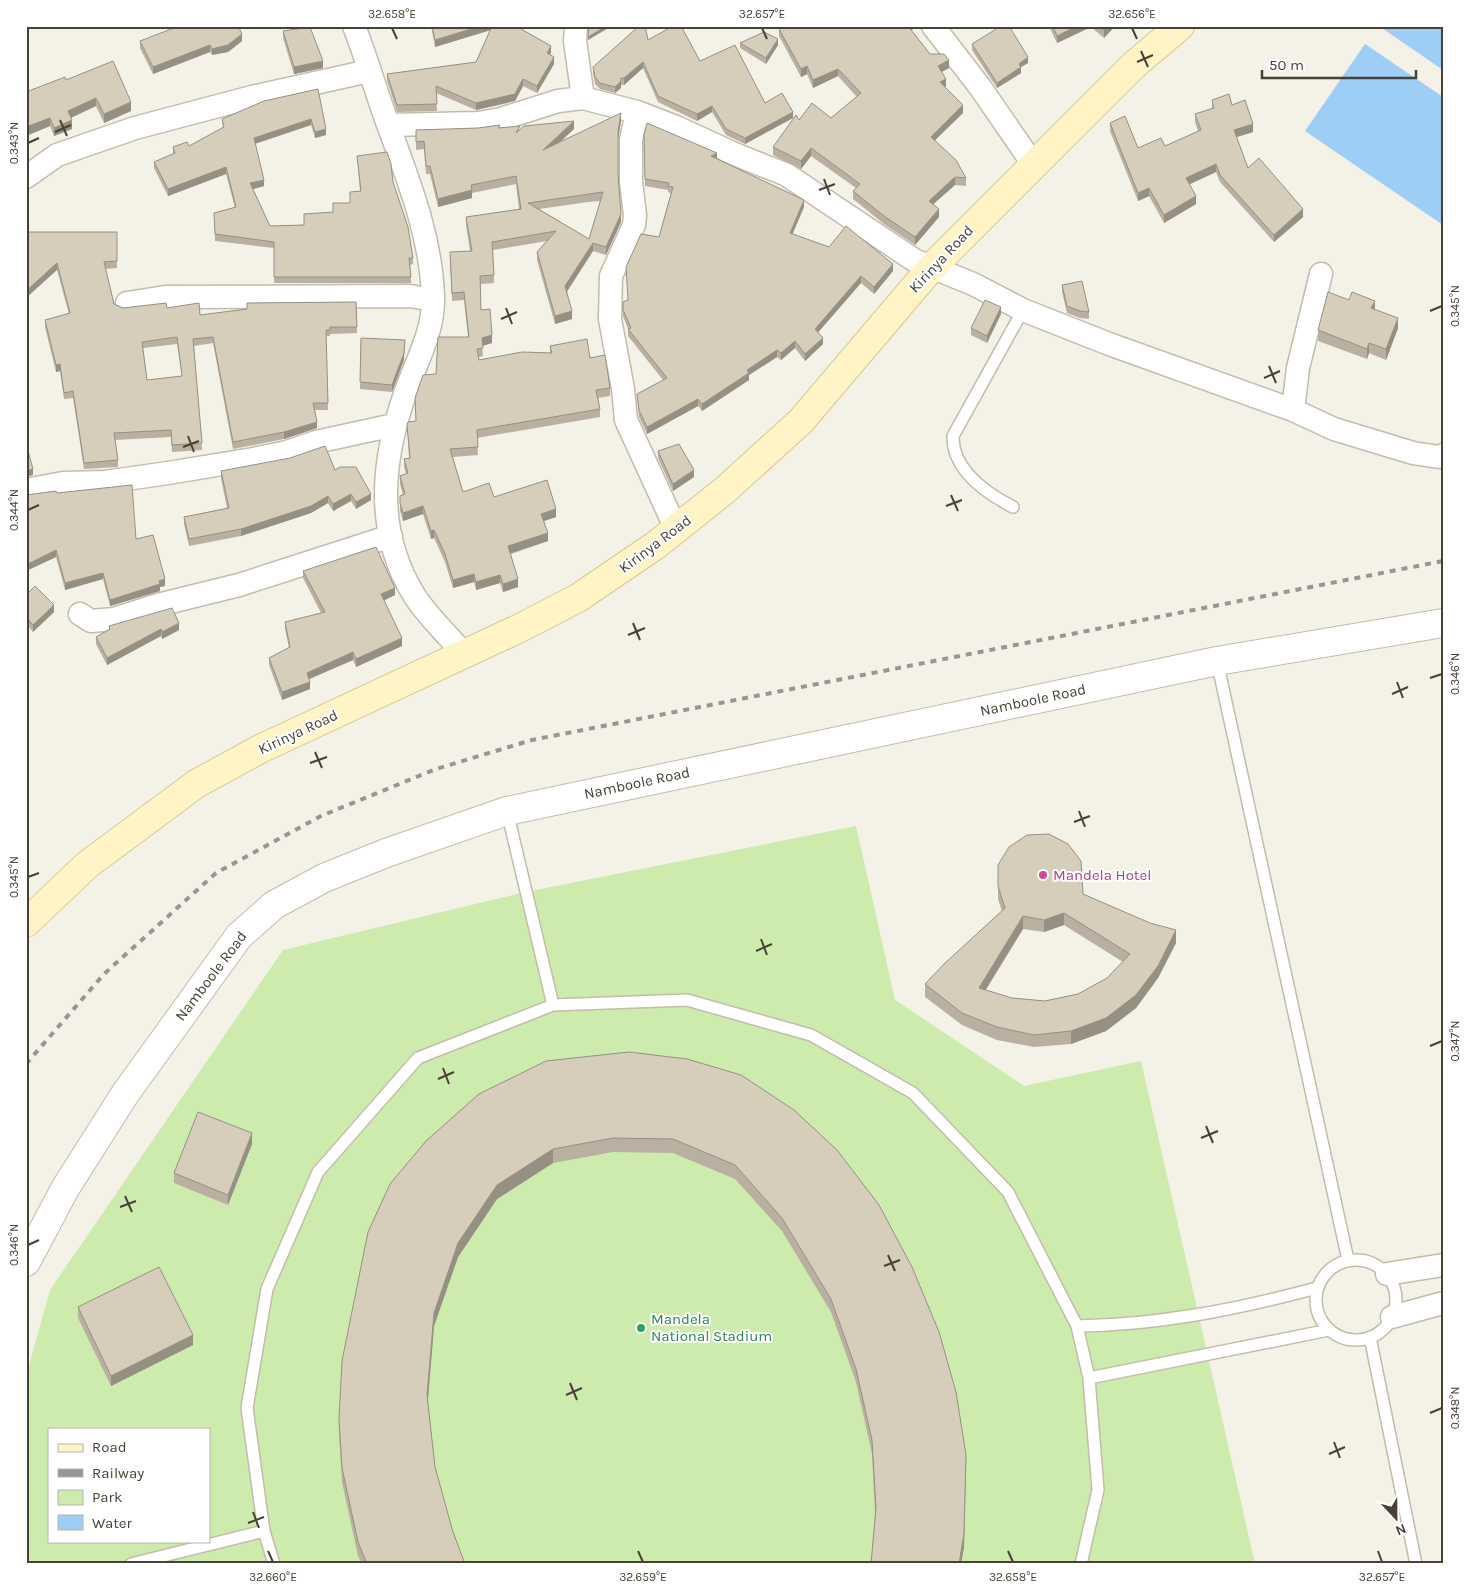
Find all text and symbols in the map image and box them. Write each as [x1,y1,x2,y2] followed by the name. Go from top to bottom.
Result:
[368,7,416,21] text: 32.658°E
[739,7,785,21] text: 32.657°E
[1108,7,1156,21] text: 32.656°E
[1262,48,1415,80] scale bar
[1269,56,1304,74] text: 50 m
[7,122,21,164] text: 0.343°N
[905,221,977,297] street label: Kirinya Road
[1448,285,1462,327] text: 0.345°N
[7,489,21,531] text: 0.344°N
[615,511,695,577] street label: Kirinya Road
[1448,653,1462,695] text: 0.346°N
[978,680,1088,720] street label: Namboole Road
[255,706,341,758] street label: Kirinya Road
[582,763,692,803] street label: Namboole Road
[7,856,21,898] text: 0.345°N
[1053,866,1151,884] place label: Mandela Hotel
[1037,869,1049,881] marker: Mandela Hotel
[171,928,251,1024] street label: Namboole Road
[1448,1021,1462,1061] text: 0.347°N
[7,1224,21,1266] text: 0.346°N
[651,1310,772,1345] place label: Mandela National Stadium
[635,1322,647,1334] marker: Mandela National Stadium
[1448,1387,1462,1429] text: 0.348°N
[48,1428,210,1542] legend
[92,1438,127,1456] text: Road
[92,1464,144,1482] text: Railway
[92,1488,122,1506] text: Park
[1372,1492,1422,1542] north arrow
[92,1514,133,1532] text: Water
[1393,1520,1409,1539] text: N
[249,1570,297,1584] text: 32.660°E
[619,1570,667,1584] text: 32.659°E
[989,1570,1037,1584] text: 32.658°E
[1359,1570,1405,1584] text: 32.657°E

